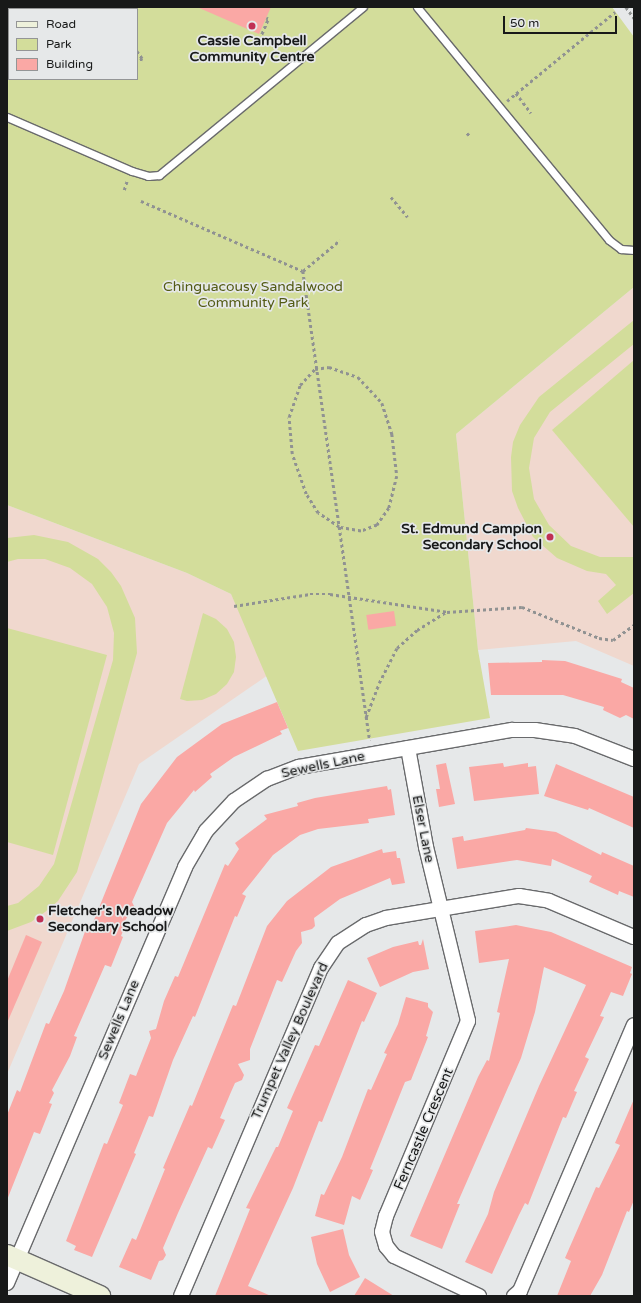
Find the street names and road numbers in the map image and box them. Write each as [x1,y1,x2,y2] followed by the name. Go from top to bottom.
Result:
[280,748,366,782] street label: Sewells Lane
[408,794,438,864] street label: Elser Lane
[248,960,332,1122] street label: Trumpet Valley Boulevard
[95,978,143,1062] street label: Sewells Lane
[391,1066,457,1192] street label: Ferncastle Crescent

